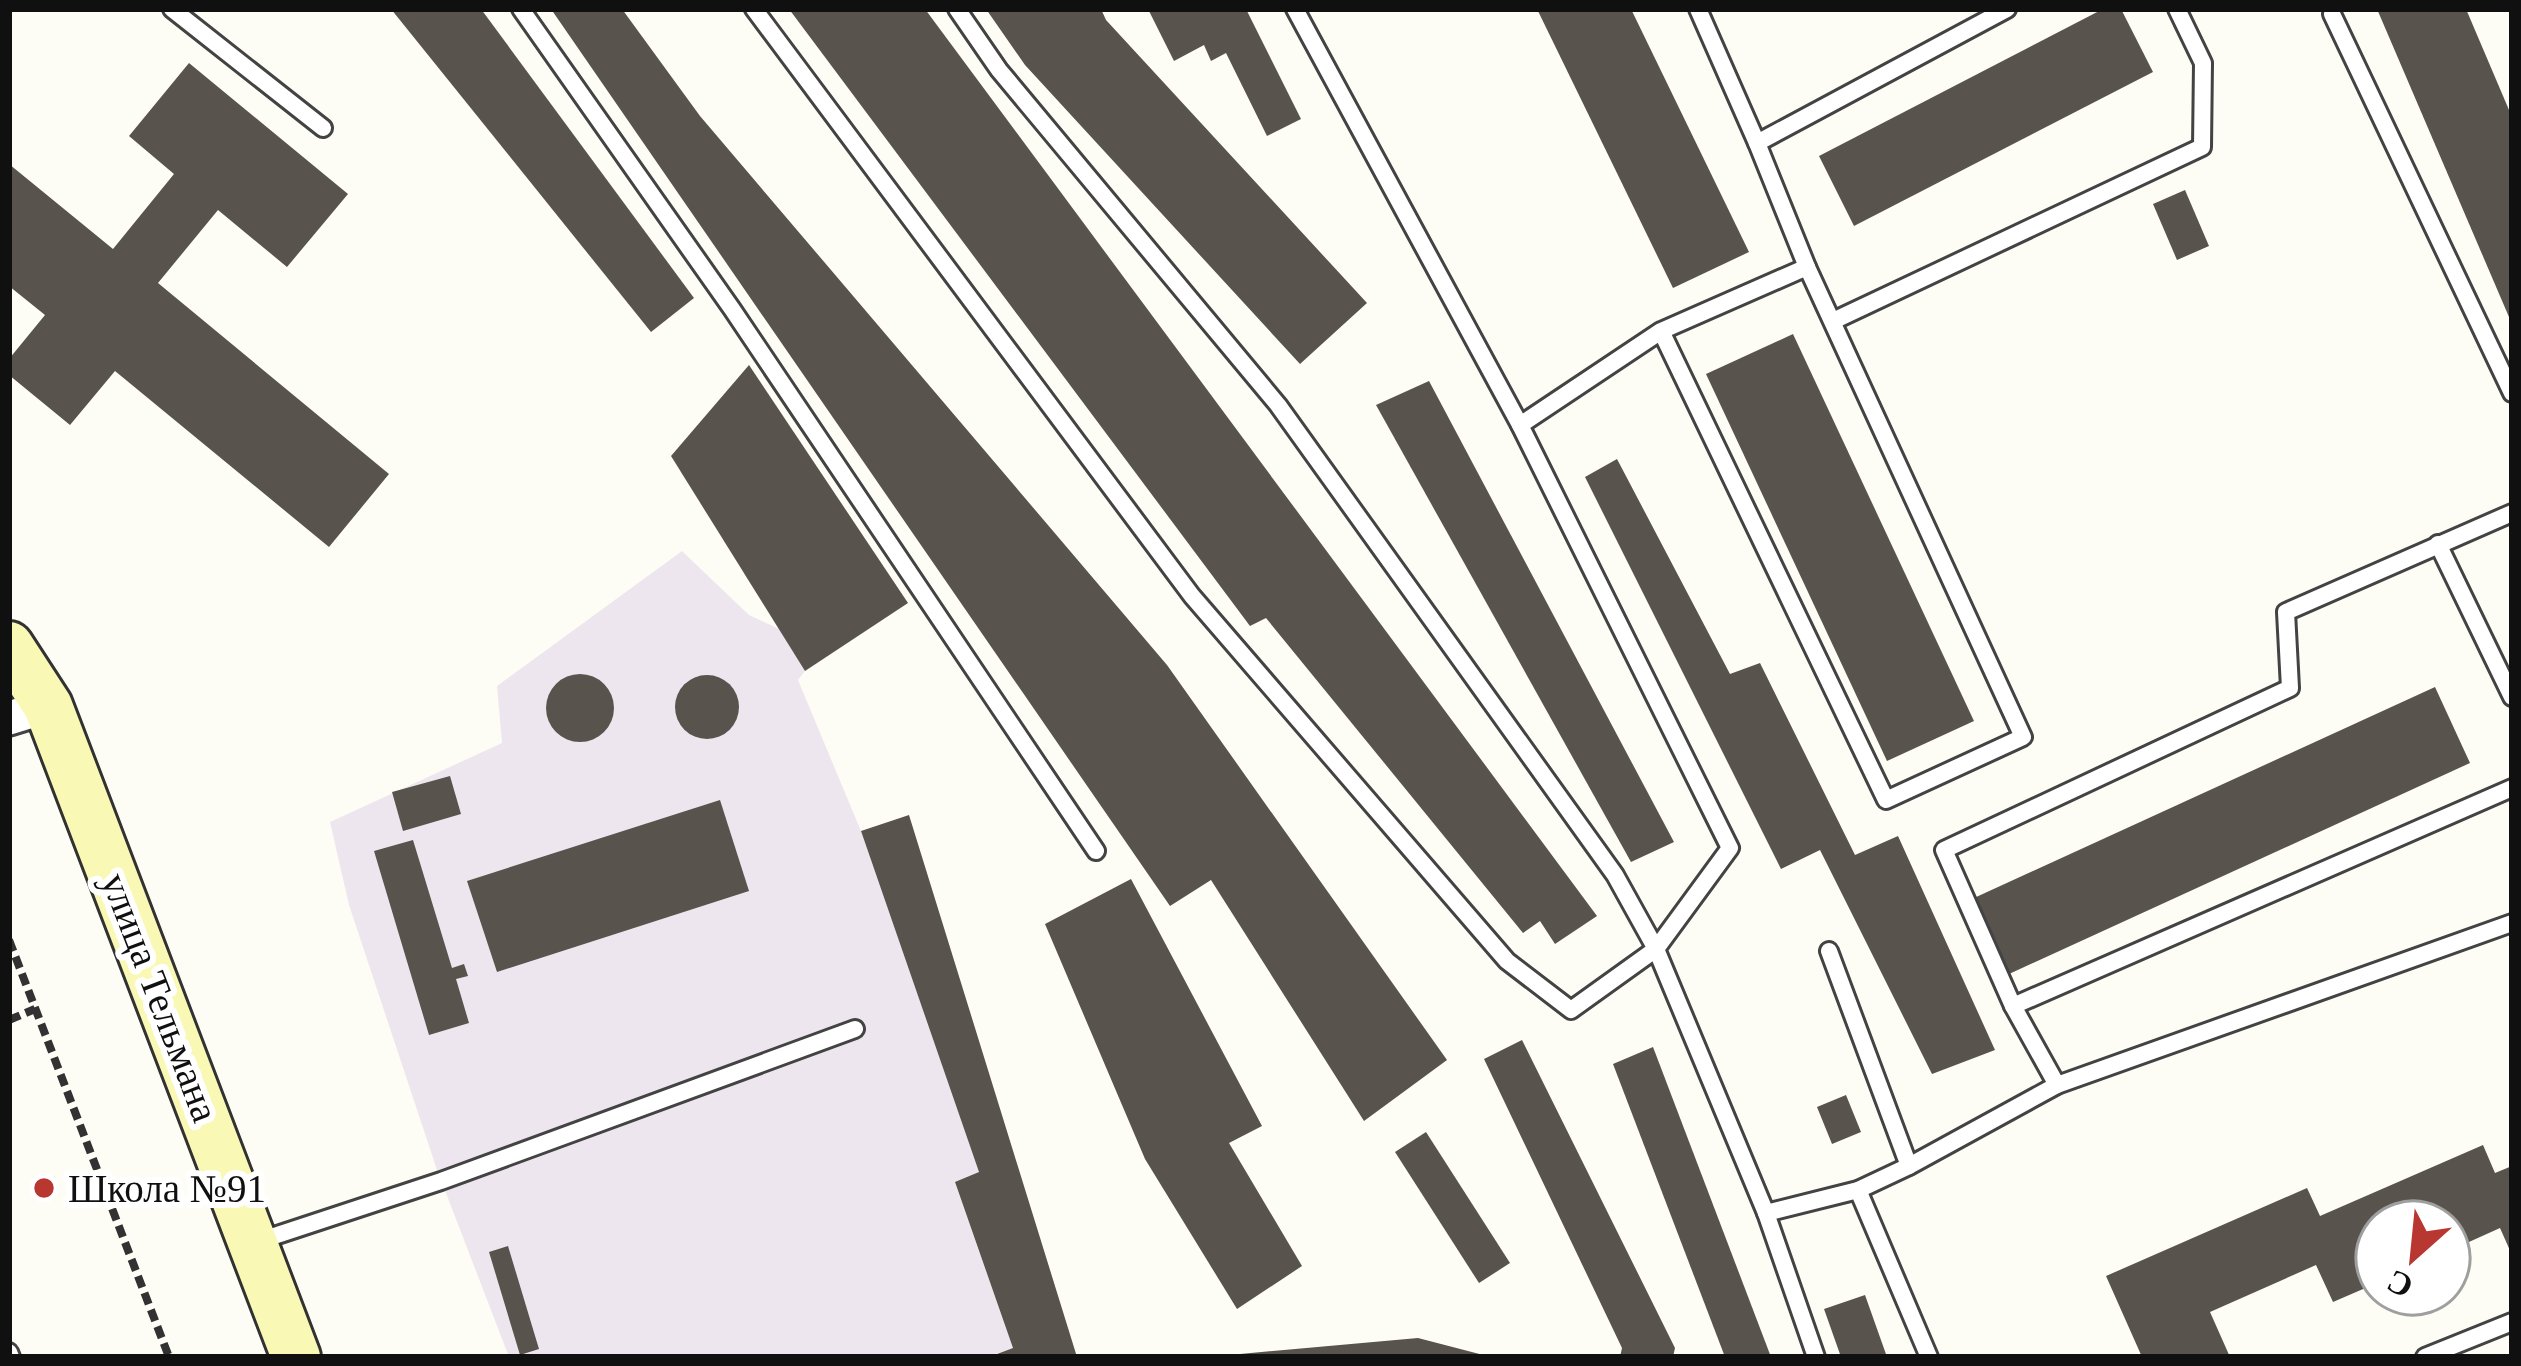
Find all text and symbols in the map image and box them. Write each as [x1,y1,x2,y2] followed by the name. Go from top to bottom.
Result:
[92,867,228,1128] street label: улица Тельмана
[68,1167,266,1210] place label: Школа №91
[31,1175,57,1201] marker: Школа №91
[2353,1198,2473,1318] north arrow
[2381,1262,2419,1305] text: С

